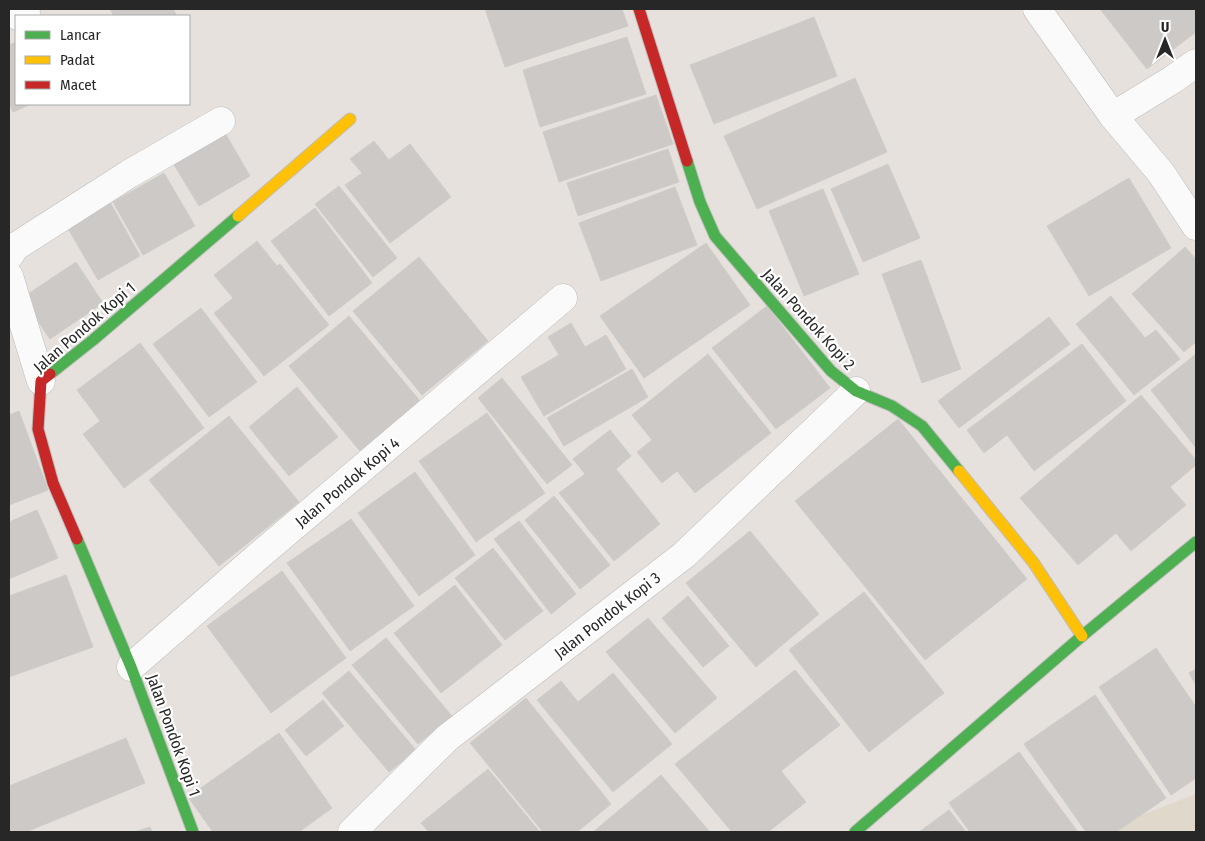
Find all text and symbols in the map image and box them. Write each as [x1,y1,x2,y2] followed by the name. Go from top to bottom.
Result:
[15,15,190,105] legend
[1140,15,1190,65] north arrow
[1161,19,1169,36] text: U
[60,26,101,44] text: Lancar
[60,51,95,69] text: Padat
[60,76,97,94] text: Macet
[758,265,859,374] street label: Jalan Pondok Kopi 2
[30,278,139,377] street label: Jalan Pondok Kopi 1
[291,433,403,531] street label: Jalan Pondok Kopi 4
[550,568,664,663] street label: Jalan Pondok Kopi 3
[143,672,204,799] street label: Jalan Pondok Kopi 1

